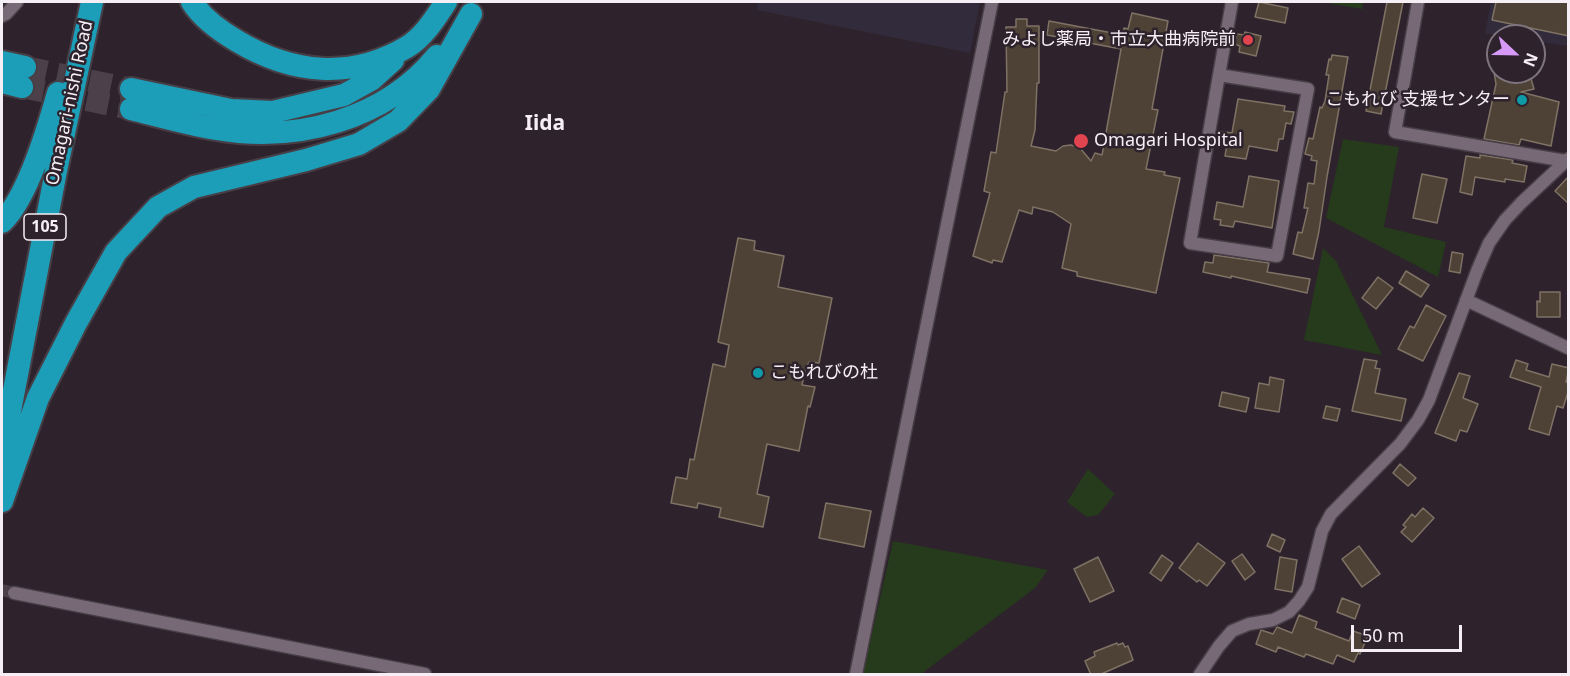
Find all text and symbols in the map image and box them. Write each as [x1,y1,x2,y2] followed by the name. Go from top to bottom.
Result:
[42,19,98,187] street label: Omagari-nishi Road
[1486,24,1546,84] north arrow
[1002,29,1236,51] place label: みよし薬局・市立大曲病院前
[1241,33,1255,47] marker: みよし薬局・市立大曲病院前
[1518,50,1543,70] text: N
[1325,89,1510,111] place label: こもれび 支援センター
[1515,93,1529,107] marker: こもれび 支援センター
[525,111,565,137] district label: Iida
[1094,130,1243,152] place label: Omagari Hospital
[1072,132,1090,150] marker: Omagari Hospital
[24,214,66,240] road number: 105
[770,362,878,384] place label: こもれびの杜
[751,366,765,380] marker: こもれびの杜
[1354,613,1465,651] scale bar
[1362,623,1404,647] text: 50 m

